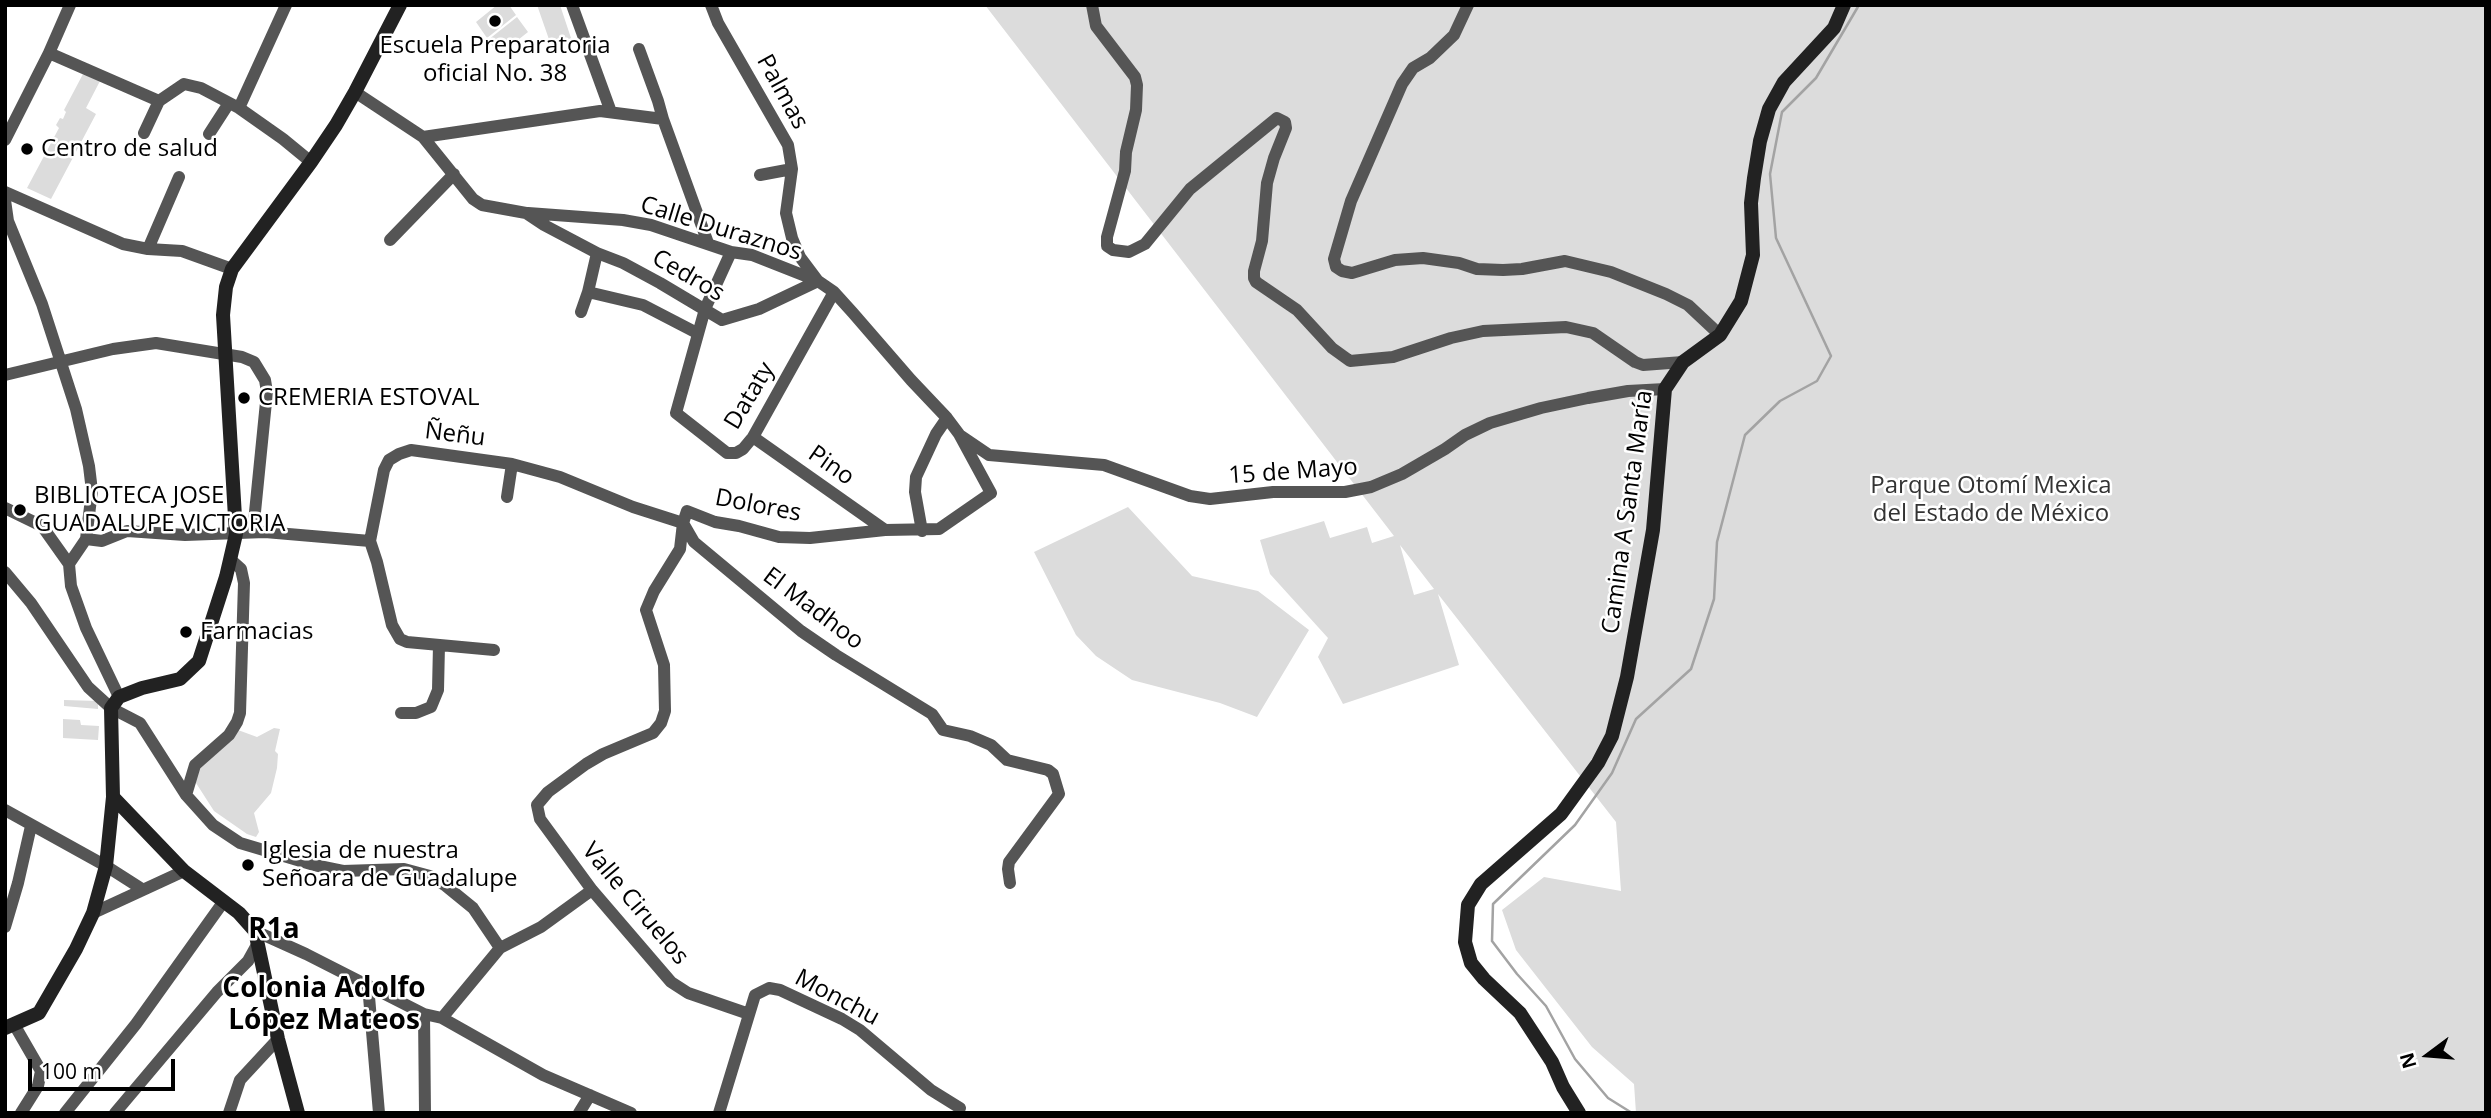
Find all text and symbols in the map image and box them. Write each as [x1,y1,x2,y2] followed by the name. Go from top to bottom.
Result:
[487,13,503,29] marker: Escuela Preparatoria oficial No. 38
[379,32,611,88] place label: Escuela Preparatoria oficial No. 38
[750,50,814,134] street label: Palmas
[41,135,218,163] place label: Centro de salud
[19,141,35,157] marker: Centro de salud
[637,191,805,267] street label: Calle Duraznos
[647,244,729,308] street label: Cedros
[719,357,781,435] street label: Dataty
[258,384,480,412] place label: CREMERIA ESTOVAL
[1597,388,1659,636] street label: Camina A Santa María
[236,390,252,406] marker: CREMERIA ESTOVAL
[423,417,487,453] street label: Ñeñu
[802,440,860,492] street label: Pino
[1227,453,1359,491] street label: 15 de Mayo
[1870,472,2112,528] park label: Parque Otomí Mexica del Estado de México
[34,482,285,538] place label: BIBLIOTECA JOSE GUADALUPE VICTORIA
[713,484,803,528] street label: Dolores
[12,502,28,518] marker: BIBLIOTECA JOSE GUADALUPE VICTORIA
[757,562,869,656] street label: El Madhoo
[200,618,313,646] place label: Farmacias
[178,624,194,640] marker: Farmacias
[262,837,517,893] place label: Iglesia de nuestra Señoara de Guadalupe
[576,837,694,971] street label: Valle Ciruelos
[240,857,256,873] marker: Iglesia de nuestra Señoara de Guadalupe
[248,913,300,947] district label: R1a
[790,964,884,1032] street label: Monchu
[222,972,426,1038] district label: Colonia Adolfo López Mateos
[2393,1020,2463,1090] north arrow
[32,1044,178,1088] scale bar
[2393,1050,2422,1072] text: N
[41,1057,102,1085] text: 100 m

